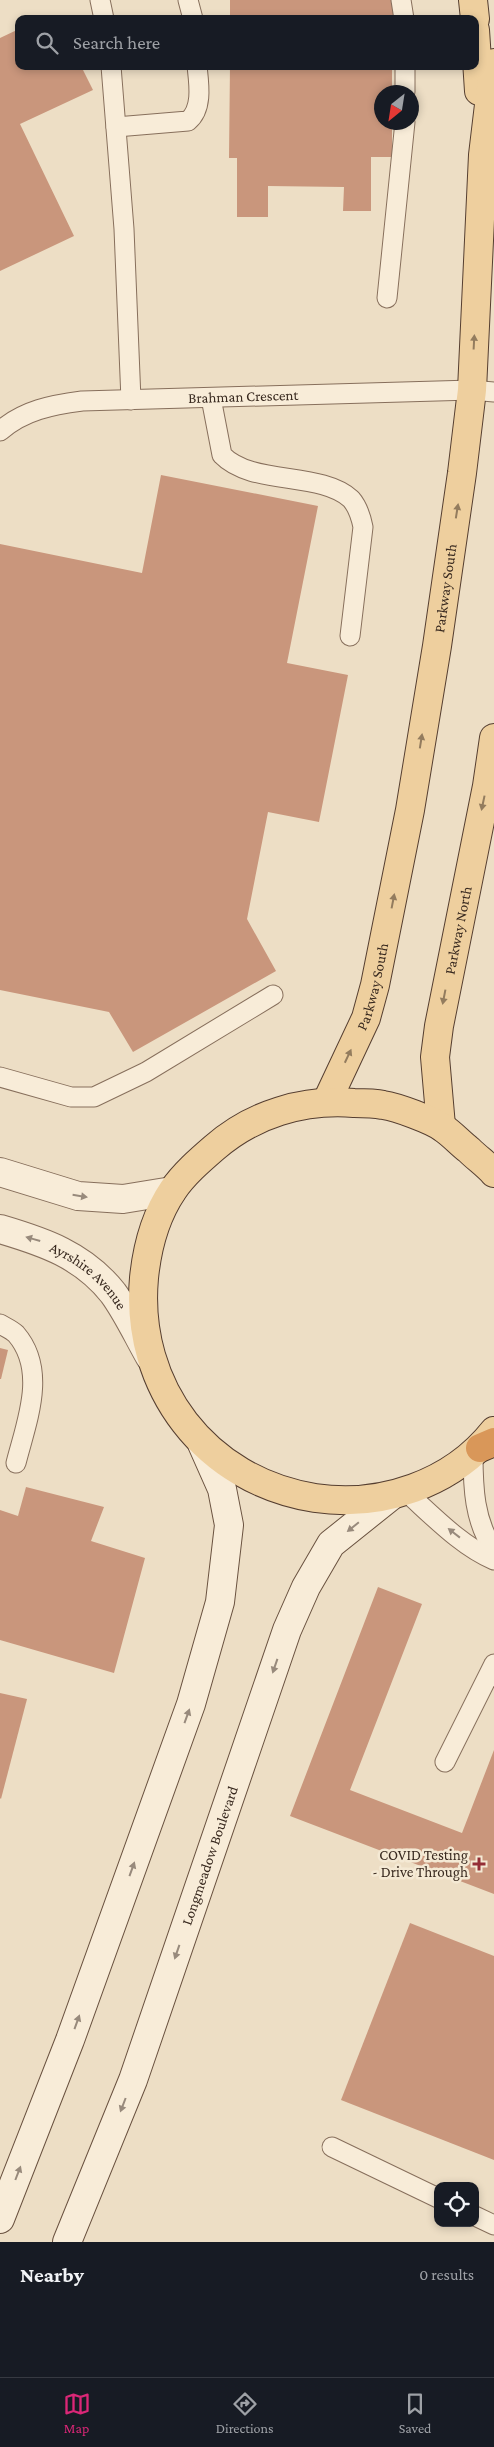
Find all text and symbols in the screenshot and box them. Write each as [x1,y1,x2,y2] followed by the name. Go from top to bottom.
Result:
[15,15,479,70] search box
[33,29,61,57] icon: search
[73,32,160,53] text: Search here
[374,85,419,130] north arrow
[471,334,479,350] one-way arrow
[188,387,300,406] street label: Brahman Crescent
[453,503,461,519] one-way arrow
[431,543,460,634] street label: Parkway South
[418,733,426,749] one-way arrow
[479,796,487,812] one-way arrow
[441,885,475,976] street label: Parkway North
[389,893,397,909] one-way arrow
[353,941,391,1033] street label: Parkway South
[439,989,447,1005] one-way arrow
[344,1049,352,1063] one-way arrow
[73,1192,89,1200] one-way arrow
[26,1234,41,1242] one-way arrow
[47,1239,130,1313] street label: Ayrshire Avenue
[347,1521,360,1532] one-way arrow
[448,1527,461,1538] one-way arrow
[271,1659,279,1674] one-way arrow
[183,1708,191,1723] one-way arrow
[179,1784,241,1927] street label: Longmeadow Boulevard
[372,1847,468,1881] place label: COVID Testing - Drive Through
[472,1857,486,1871] marker: COVID Testing - Drive Through
[128,1861,136,1876] one-way arrow
[173,1945,181,1960] one-way arrow
[73,2014,81,2029] one-way arrow
[119,2098,127,2113] one-way arrow
[14,2165,22,2180] one-way arrow
[434,2182,479,2227] map controls
[434,2182,479,2227] button: locate
[20,2263,84,2287] text: Nearby
[419,2266,474,2283] text: 0 results
[63,2390,91,2436] tab: Map
[216,2390,274,2436] tab: Directions
[399,2390,431,2436] tab: Saved

